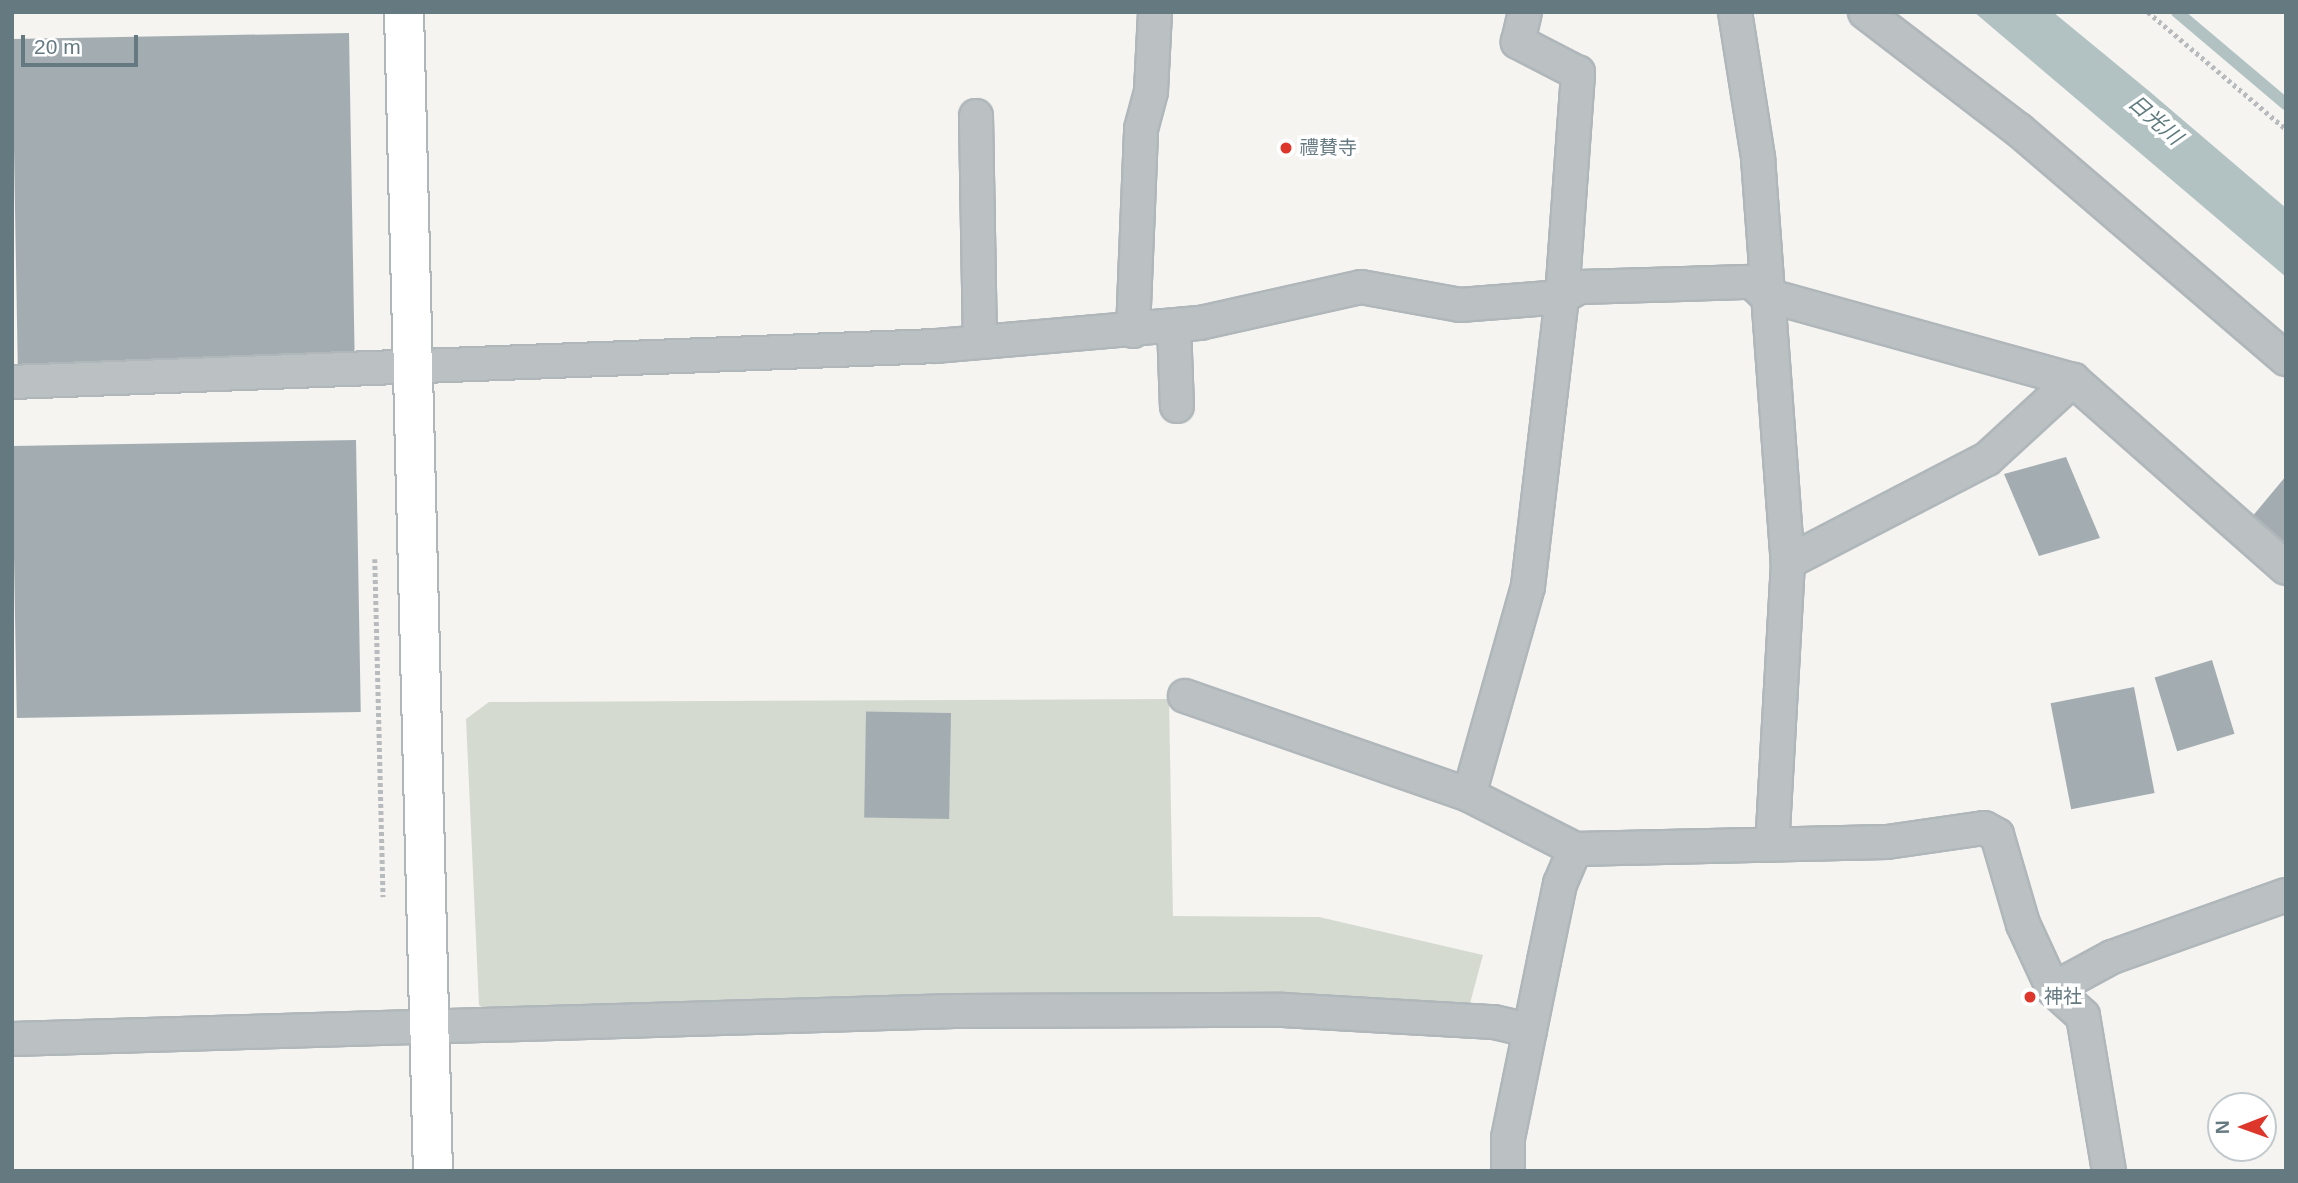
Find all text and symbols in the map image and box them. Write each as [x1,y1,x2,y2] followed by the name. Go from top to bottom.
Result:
[24,21,142,65] scale bar
[34,35,81,58] text: 20 m
[2123,90,2187,150] water label: 日光川
[1300,137,1357,159] place label: 禮賛寺
[1278,140,1294,156] marker: 禮賛寺
[2044,986,2082,1008] place label: 神社
[2022,989,2038,1005] marker: 神社
[2207,1092,2277,1162] north arrow
[2212,1120,2233,1134] text: N

